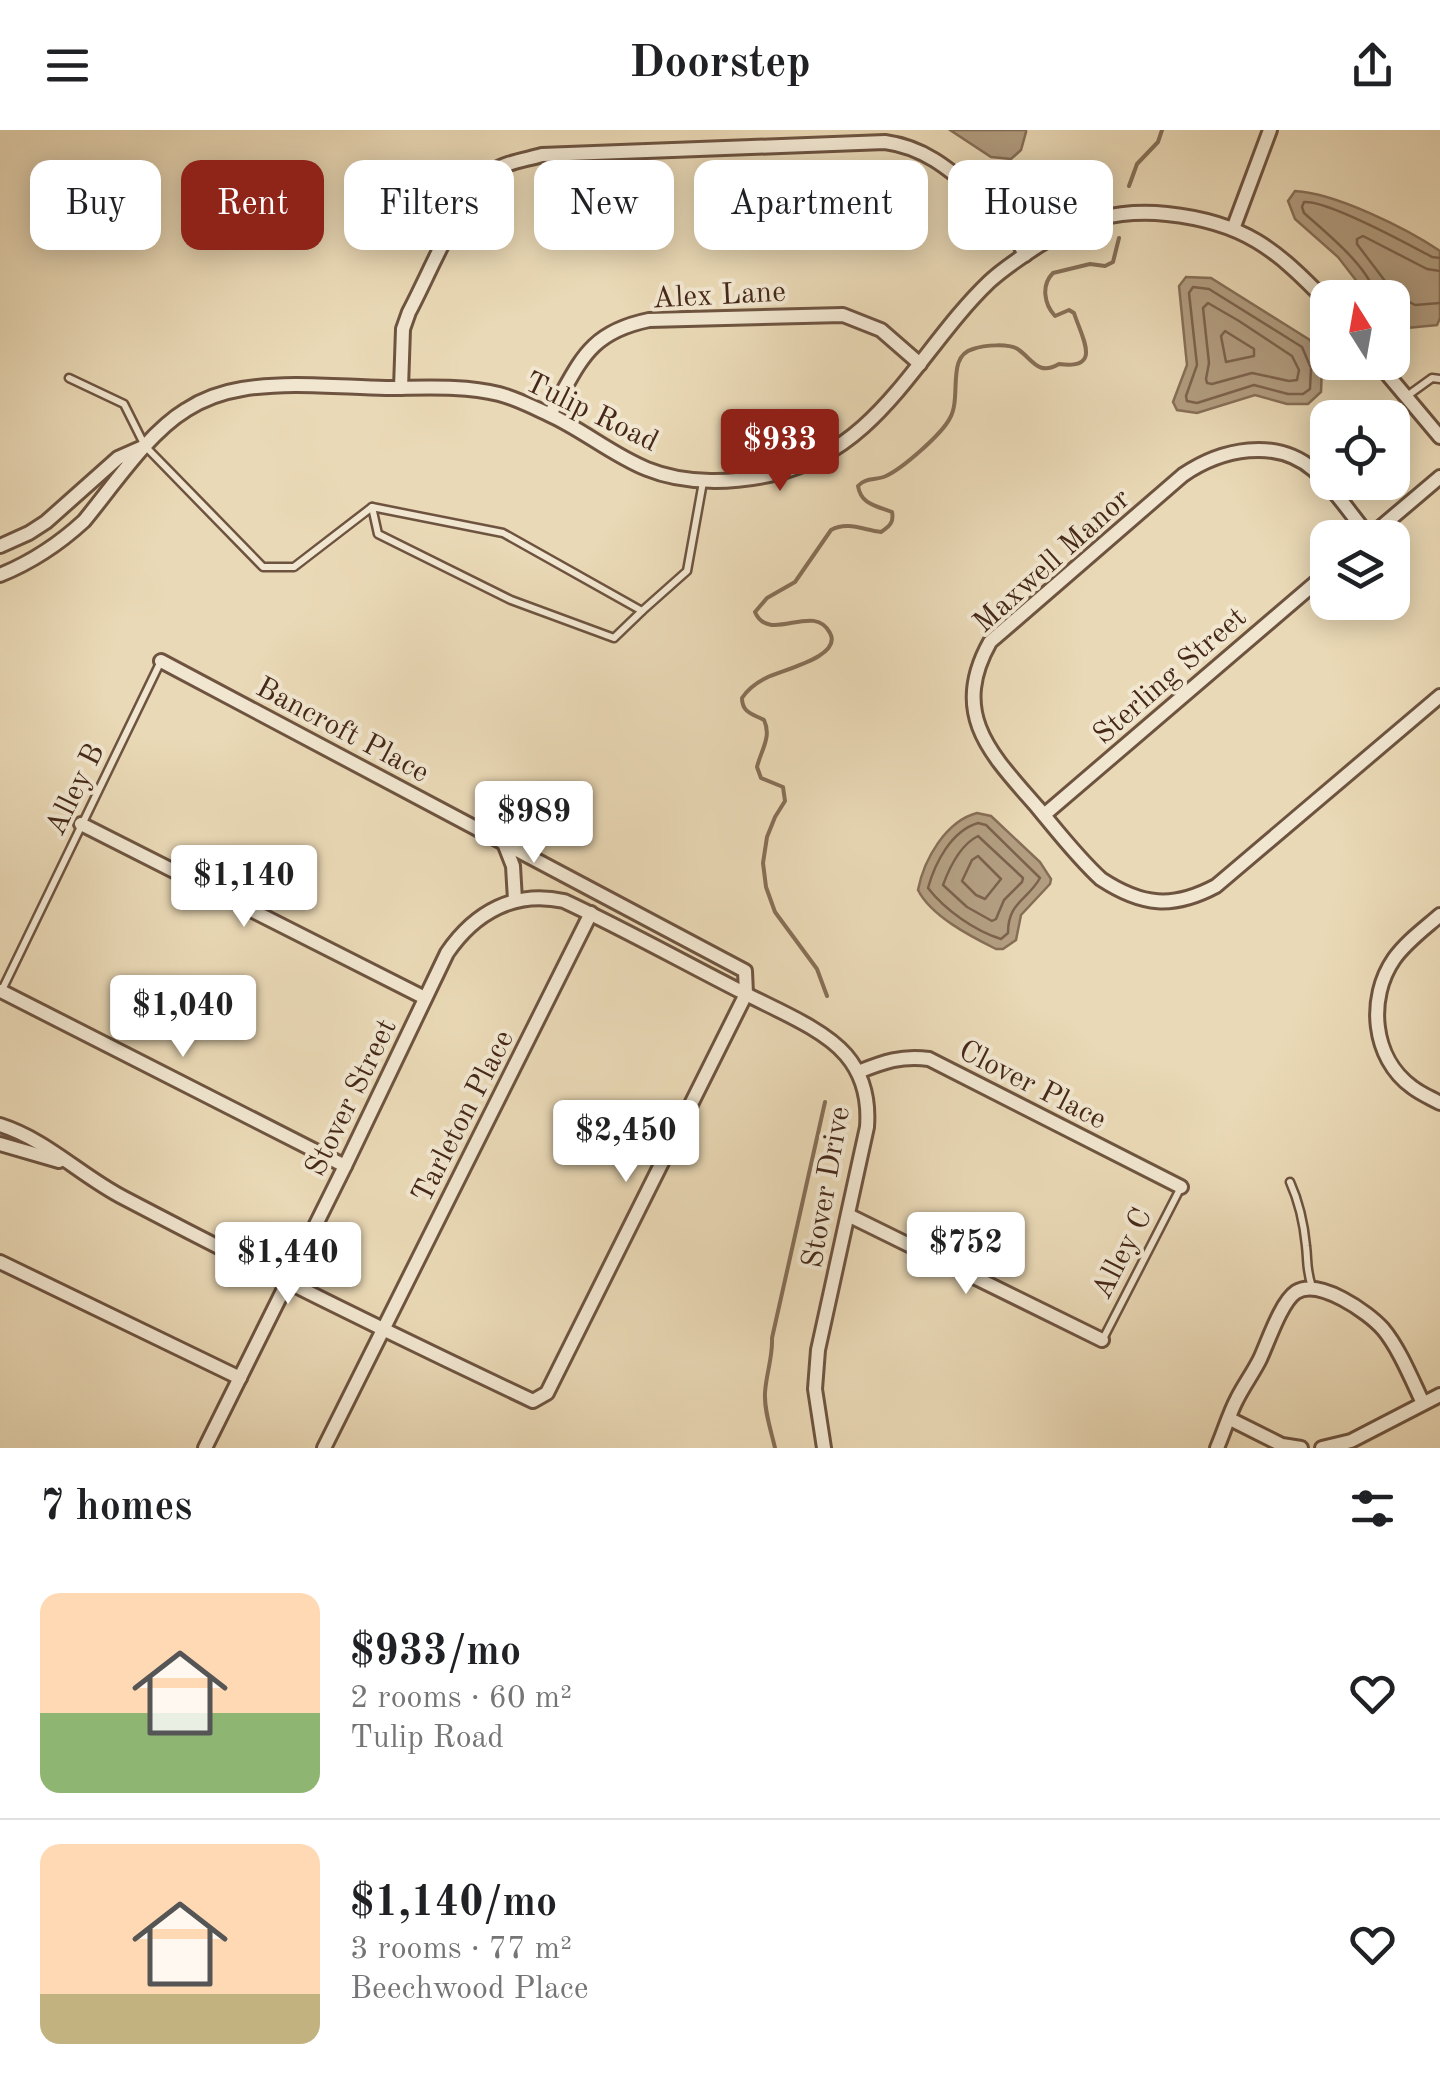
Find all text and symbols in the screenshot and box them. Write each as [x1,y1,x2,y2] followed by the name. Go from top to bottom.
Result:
[40,38,95,93] icon: menu
[1345,38,1400,93] icon: share
[629,42,811,87] text: Doorstep
[30,160,161,250] chip: Buy
[181,160,324,250] chip: Rent
[344,160,514,250] chip: Filters
[534,160,674,250] chip: New
[694,160,928,250] chip: Apartment
[948,160,1113,250] chip: House
[652,278,787,314] street label: Alex Lane
[1310,280,1410,380] north arrow
[1310,280,1410,620] map controls
[520,368,663,458] street label: Tulip Road
[1310,400,1410,500] button: locate
[721,409,839,494] pin: $933
[743,425,817,457] text: $933
[968,484,1136,639] street label: Maxwell Manor
[1310,520,1410,620] button: layers
[1088,602,1252,751] street label: Sterling Street
[251,673,433,789] street label: Bancroft Place
[41,739,111,840] street label: Alley B
[475,781,593,866] pin: $989
[497,797,571,829] text: $989
[163,845,325,930] pin: $1,140
[193,861,295,893] text: $1,140
[102,975,264,1060] pin: $1,040
[132,991,234,1023] text: $1,040
[301,1014,403,1181] street label: Stover Street
[408,1026,520,1208] street label: Tarleton Place
[954,1036,1111,1136] street label: Clover Place
[545,1100,707,1185] pin: $2,450
[798,1104,856,1271] street label: Stover Drive
[575,1116,677,1148] text: $2,450
[1087,1204,1158,1304] street label: Alley C
[907,1212,1025,1297] pin: $752
[207,1222,369,1307] pin: $1,440
[929,1228,1003,1260] text: $752
[237,1238,339,1270] text: $1,440
[1345,1481,1400,1536] icon: filters
[40,1487,192,1529] text: 7 homes
[350,1632,521,1674] text: $933/mo
[120,1633,240,1753] icon: home
[1345,1666,1400,1721] icon: heart
[350,1683,572,1715] text: 2 rooms · 60 m²
[350,1723,504,1755] text: Tulip Road
[350,1883,557,1925] text: $1,140/mo
[120,1884,240,2004] icon: home
[1345,1917,1400,1972] icon: heart
[350,1934,572,1966] text: 3 rooms · 77 m²
[350,1974,588,2006] text: Beechwood Place

